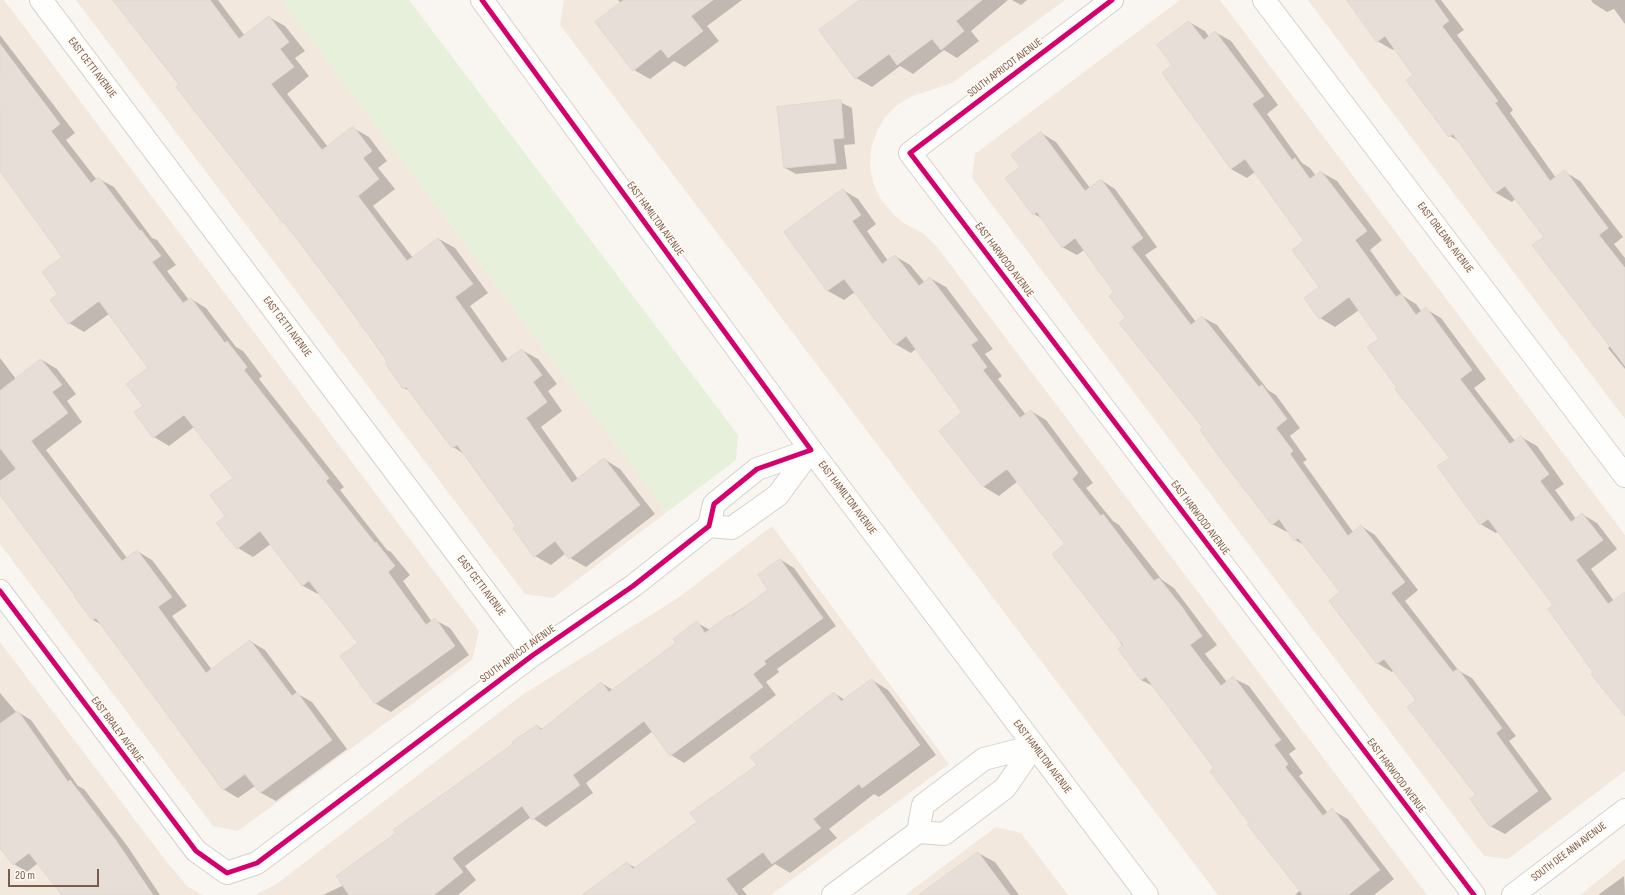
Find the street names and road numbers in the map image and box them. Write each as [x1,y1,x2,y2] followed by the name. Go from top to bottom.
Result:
[65,35,119,101] street label: EAST CETTI AVENUE
[965,36,1045,100] street label: SOUTH APRICOT AVENUE
[624,179,686,259] street label: EAST HAMILTON AVENUE
[1414,200,1476,276] street label: EAST ORLEANS AVENUE
[972,220,1036,300] street label: EAST HARWOOD AVENUE
[260,294,314,360] street label: EAST CETTI AVENUE
[815,459,879,537] street label: EAST HAMILTON AVENUE
[1168,478,1232,558] street label: EAST HARWOOD AVENUE
[454,553,508,619] street label: EAST CETTI AVENUE
[478,622,558,686] street label: SOUTH APRICOT AVENUE
[88,694,146,766] street label: EAST BRALEY AVENUE
[1010,718,1074,796] street label: EAST HAMILTON AVENUE
[1364,736,1428,816] street label: EAST HARWOOD AVENUE
[1529,819,1609,885] street label: SOUTH DEE ANN AVENUE

